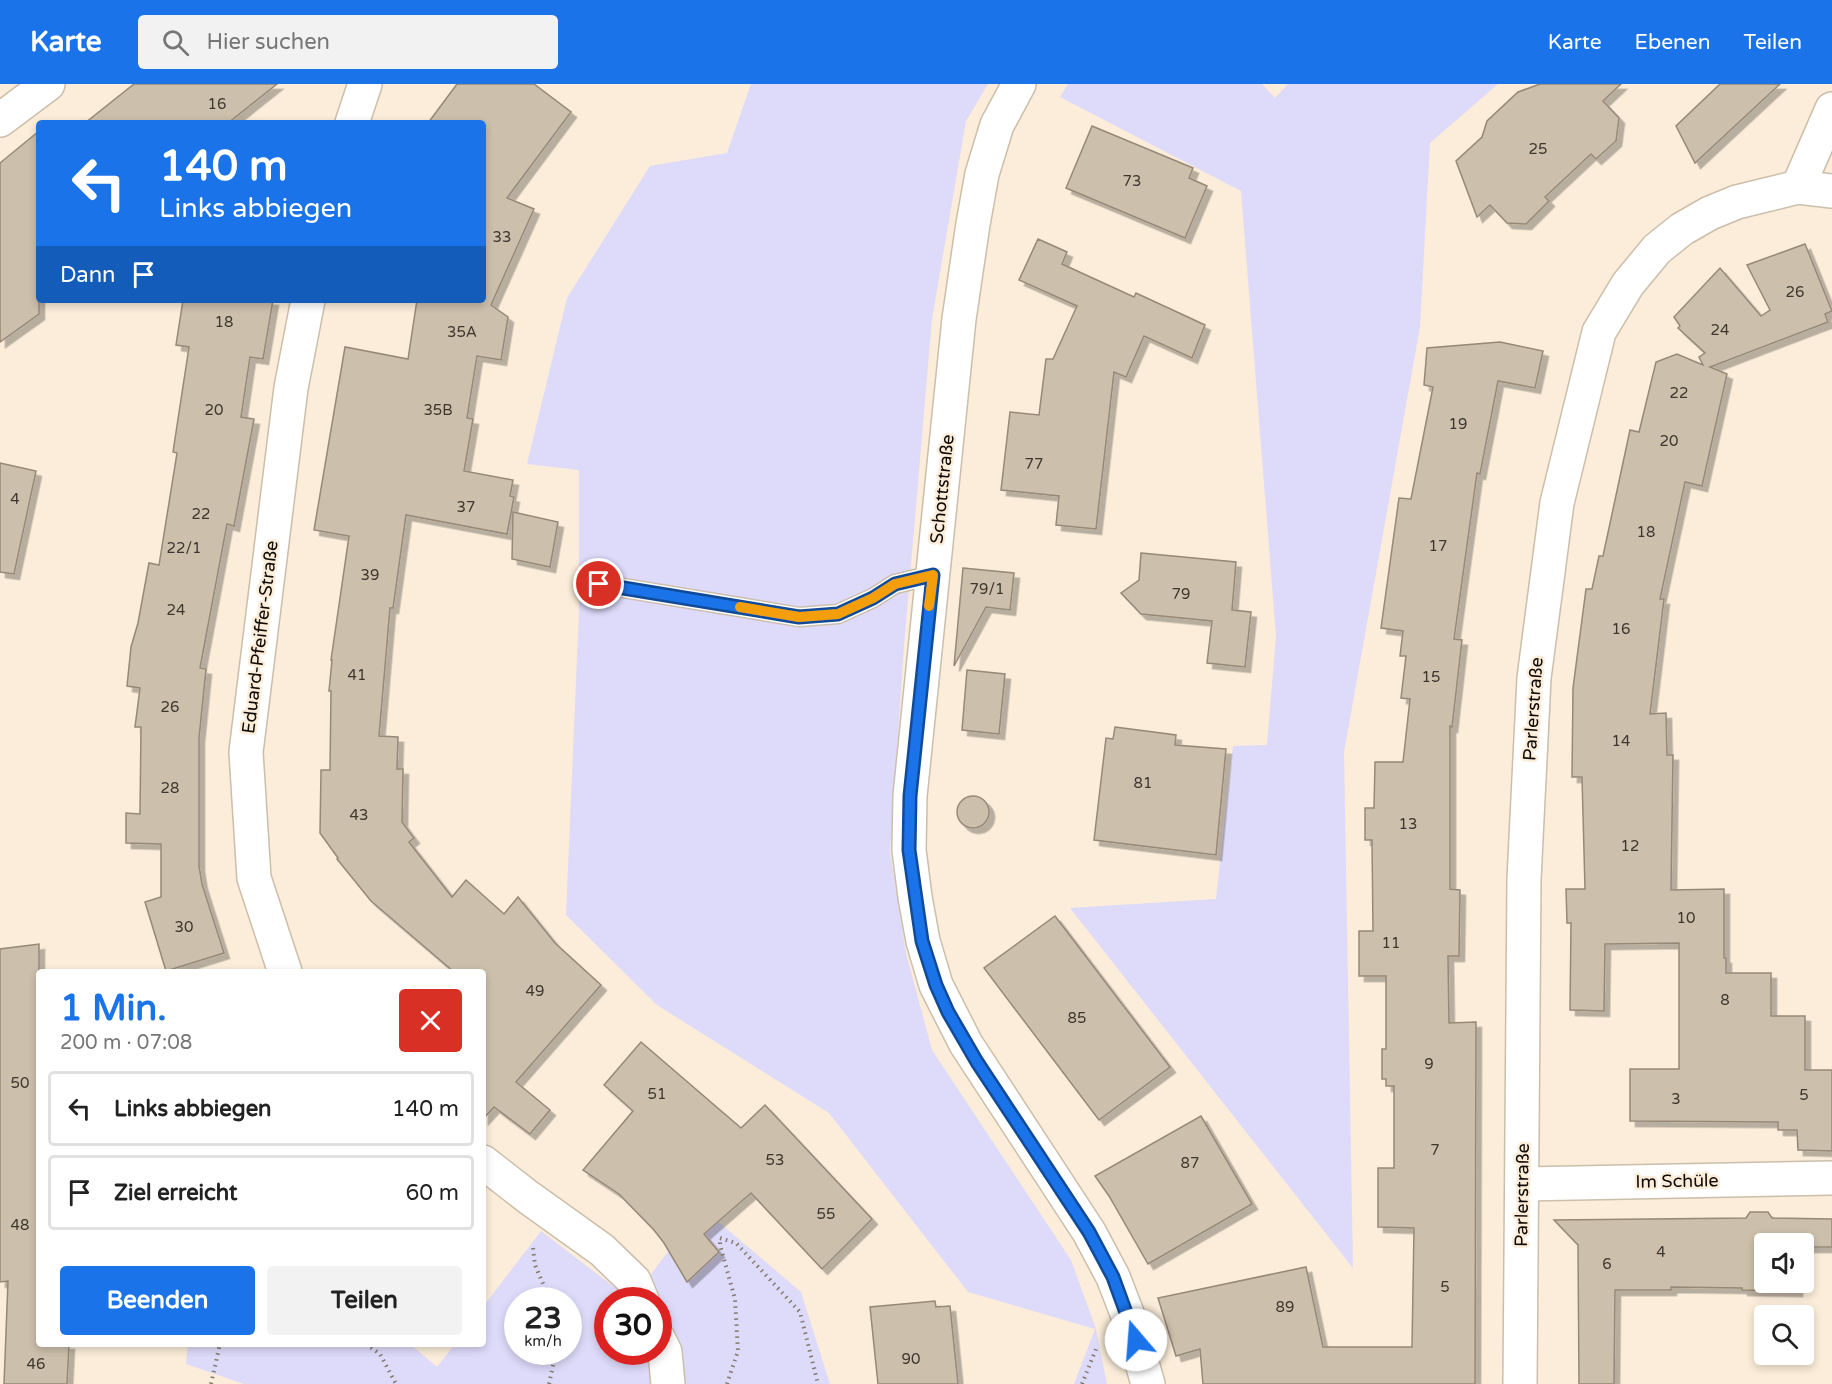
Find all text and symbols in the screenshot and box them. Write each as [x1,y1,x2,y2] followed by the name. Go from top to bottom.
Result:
[138,15,558,69] search box
[30,25,102,59] text: Karte
[159,26,192,59] icon: search
[207,29,330,55] text: Hier suchen
[1548,30,1602,55] text: Karte
[1635,30,1711,55] text: Ebenen
[1744,30,1802,55] text: Teilen
[208,95,226,113] house number: 16
[1529,140,1547,158] house number: 25
[159,141,288,192] text: 140 m
[60,144,138,222] icon: left
[1123,172,1141,190] house number: 73
[159,192,352,225] text: Links abbiegen
[493,228,511,246] house number: 33
[127,258,160,291] icon: arrive
[60,262,115,288] text: Dann
[1786,283,1804,301] house number: 26
[215,313,233,331] house number: 18
[1711,321,1729,339] house number: 24
[447,323,477,341] house number: 35A
[1670,384,1688,402] house number: 22
[205,401,223,419] house number: 20
[423,401,453,419] house number: 35B
[1449,415,1467,433] house number: 19
[1660,432,1678,450] house number: 20
[925,433,959,545] street label: Schottstraße
[1025,455,1043,473] house number: 77
[10,490,20,508] house number: 4
[457,498,475,516] house number: 37
[192,505,210,523] house number: 22
[1637,523,1655,541] house number: 18
[1429,537,1447,555] house number: 17
[167,539,201,557] house number: 22/1
[237,539,283,735] street label: Eduard-Pfeiffer-Straße
[573,558,624,609] pin
[361,566,379,584] house number: 39
[582,567,615,600] icon: arrive
[970,580,1004,598] house number: 79/1
[1172,585,1190,603] house number: 79
[167,601,185,619] house number: 24
[1612,620,1630,638] house number: 16
[1518,656,1548,762] street label: Parlerstraße
[348,666,366,684] house number: 41
[1422,668,1440,686] house number: 15
[161,698,179,716] house number: 26
[1612,732,1630,750] house number: 14
[1134,774,1152,792] house number: 81
[161,779,179,797] house number: 28
[350,806,368,824] house number: 43
[1399,815,1417,833] house number: 13
[1621,837,1639,855] house number: 12
[1677,909,1695,927] house number: 10
[175,918,193,936] house number: 30
[1382,934,1400,952] house number: 11
[526,982,544,1000] house number: 49
[60,987,167,1030] text: 1 Min.
[399,989,462,1052] button: close
[1720,991,1730,1009] house number: 8
[1068,1009,1086,1027] house number: 85
[60,1031,192,1055] text: 200 m · 07:08
[1424,1055,1434,1073] house number: 9
[11,1074,29,1092] house number: 50
[648,1085,666,1103] house number: 51
[1799,1086,1809,1104] house number: 5
[1671,1090,1681,1108] house number: 3
[63,1092,96,1125] icon: left
[114,1096,272,1122] text: Links abbiegen
[392,1096,459,1122] text: 140 m
[1430,1141,1440,1159] house number: 7
[1510,1143,1534,1247] street label: Parlerstraße
[766,1151,784,1169] house number: 53
[1181,1154,1199,1172] house number: 87
[1635,1169,1719,1193] street label: Im Schüle
[63,1176,96,1209] icon: arrive
[114,1180,237,1206] text: Ziel erreicht
[405,1180,459,1206] text: 60 m
[817,1205,835,1223] house number: 55
[11,1216,29,1234] house number: 48
[1754,1233,1814,1365] map controls
[1754,1233,1814,1293] button: sound
[1656,1243,1666,1261] house number: 4
[1602,1255,1612,1273] house number: 6
[60,1266,255,1335] button: Beenden
[267,1266,462,1335] button: Teilen
[1440,1278,1450,1296] house number: 5
[594,1287,672,1365] speed limit sign: 30
[1276,1298,1294,1316] house number: 89
[524,1300,562,1337] text: 23
[1754,1305,1814,1365] button: search
[1104,1308,1168,1372] position arrow
[524,1332,562,1350] text: km/h
[902,1350,920,1368] house number: 90
[27,1355,45,1373] house number: 46

